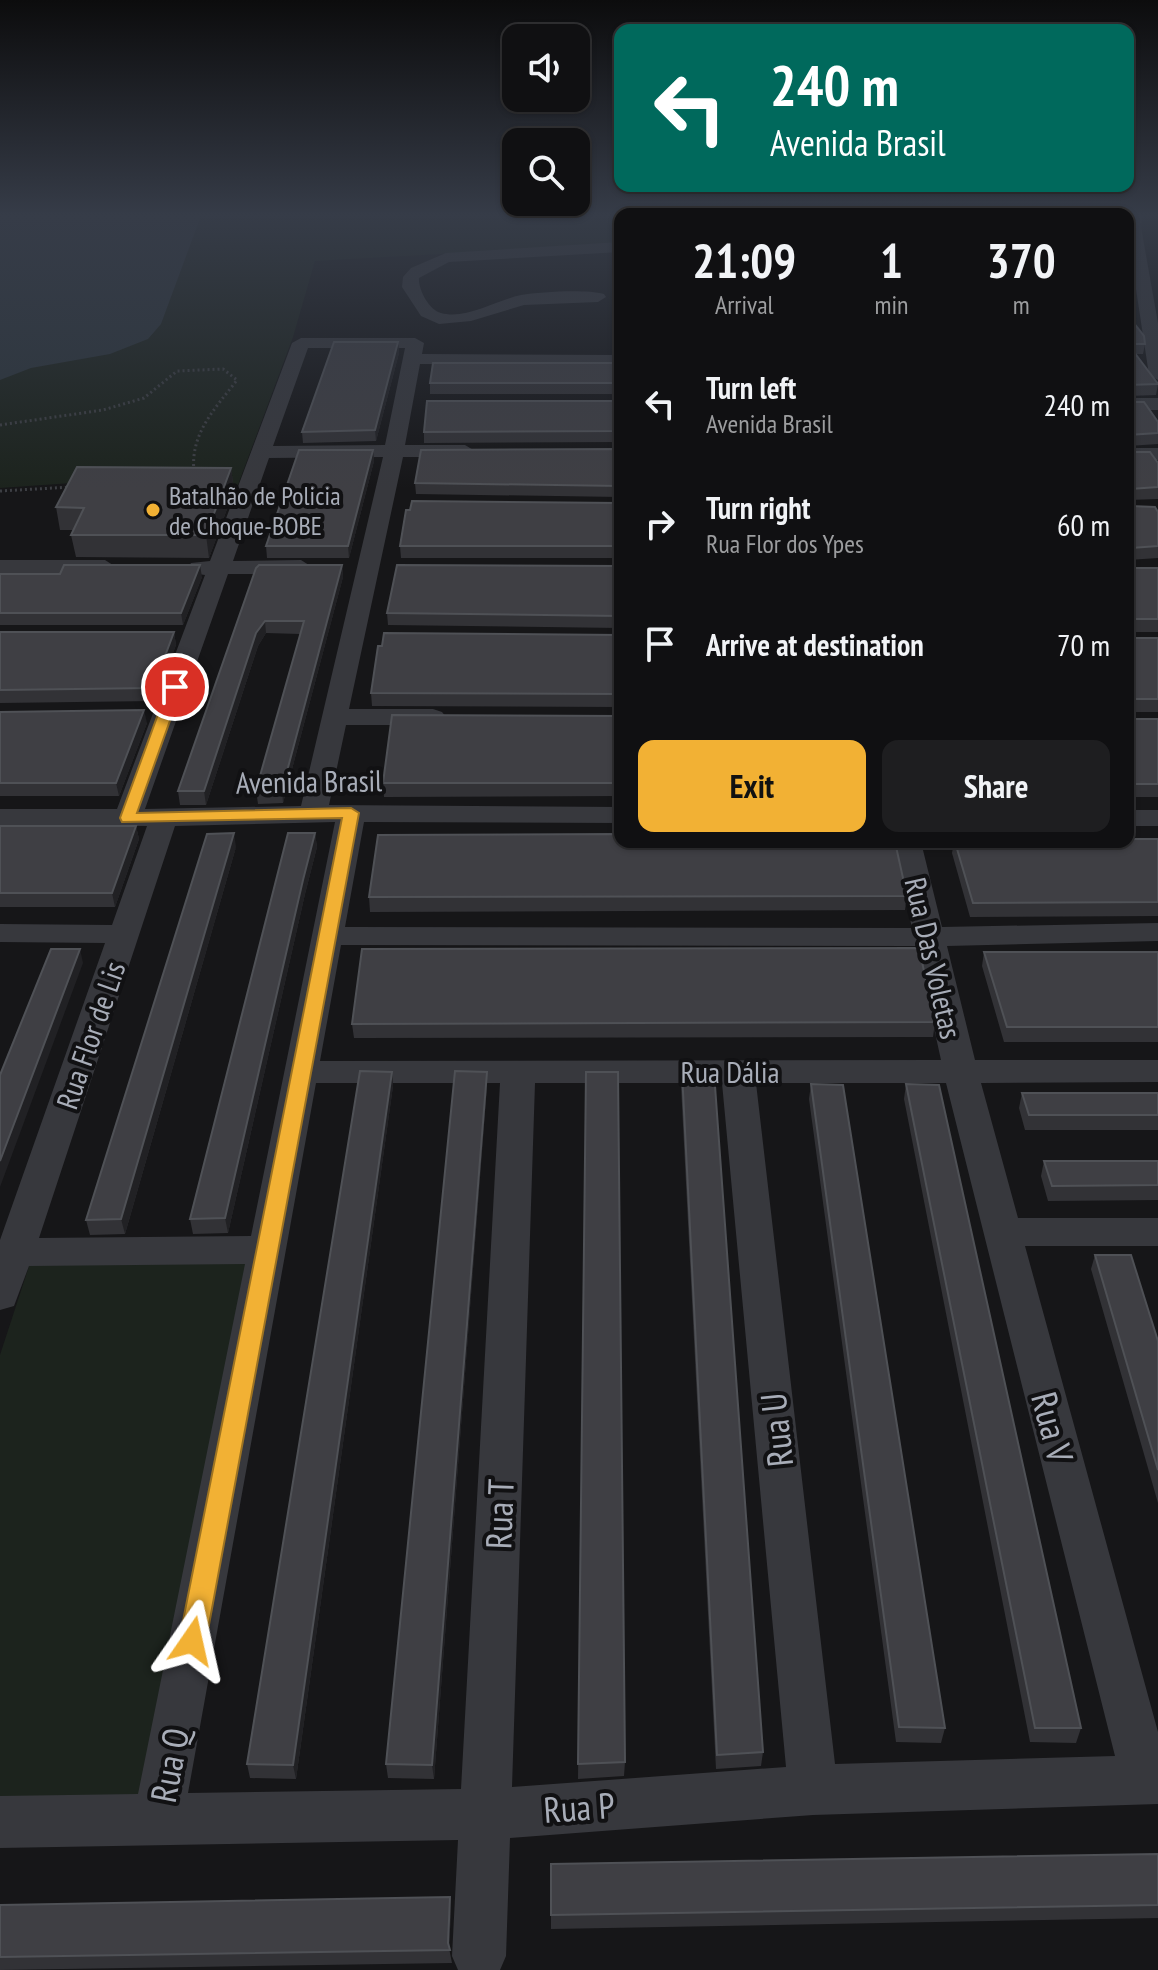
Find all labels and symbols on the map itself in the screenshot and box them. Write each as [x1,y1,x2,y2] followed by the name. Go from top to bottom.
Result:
[169,479,341,542] place label: Batalhão de Policia de Choque-BOBE
[144,501,162,519] marker: Batalhão de Policia de Choque-BOBE
[141,653,209,721] pin
[236,760,382,802] street label: Avenida Brasil
[897,873,971,1043] street label: Rua Das Voletas
[47,956,133,1114] street label: Rua Flor de Lis
[680,1052,780,1091] street label: Rua Dália
[1021,1387,1085,1468] street label: Rua V
[749,1391,803,1469] street label: Rua U
[474,1478,524,1550] street label: Rua T
[150,1599,234,1683] position arrow
[139,1723,199,1806] street label: Rua Q
[542,1781,616,1833] street label: Rua P

